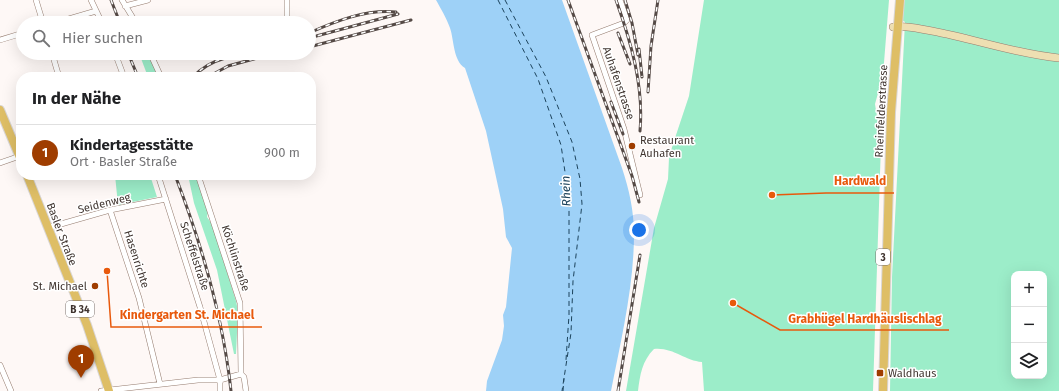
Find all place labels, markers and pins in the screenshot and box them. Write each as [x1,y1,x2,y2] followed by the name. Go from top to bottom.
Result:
[640,134,694,160] place label: Restaurant Auhafen
[627,141,637,151] marker: Restaurant Auhafen
[826,169,894,193] callout: Hardwald
[33,280,87,293] place label: St. Michael
[90,281,100,291] marker: St. Michael
[111,303,262,327] callout: Kindergarten St. Michael
[780,306,949,330] callout: Grabhügel Hardhäuslischlag
[68,345,94,378] pin: 1
[888,367,936,380] place label: Waldhaus
[875,368,885,378] marker: Waldhaus

